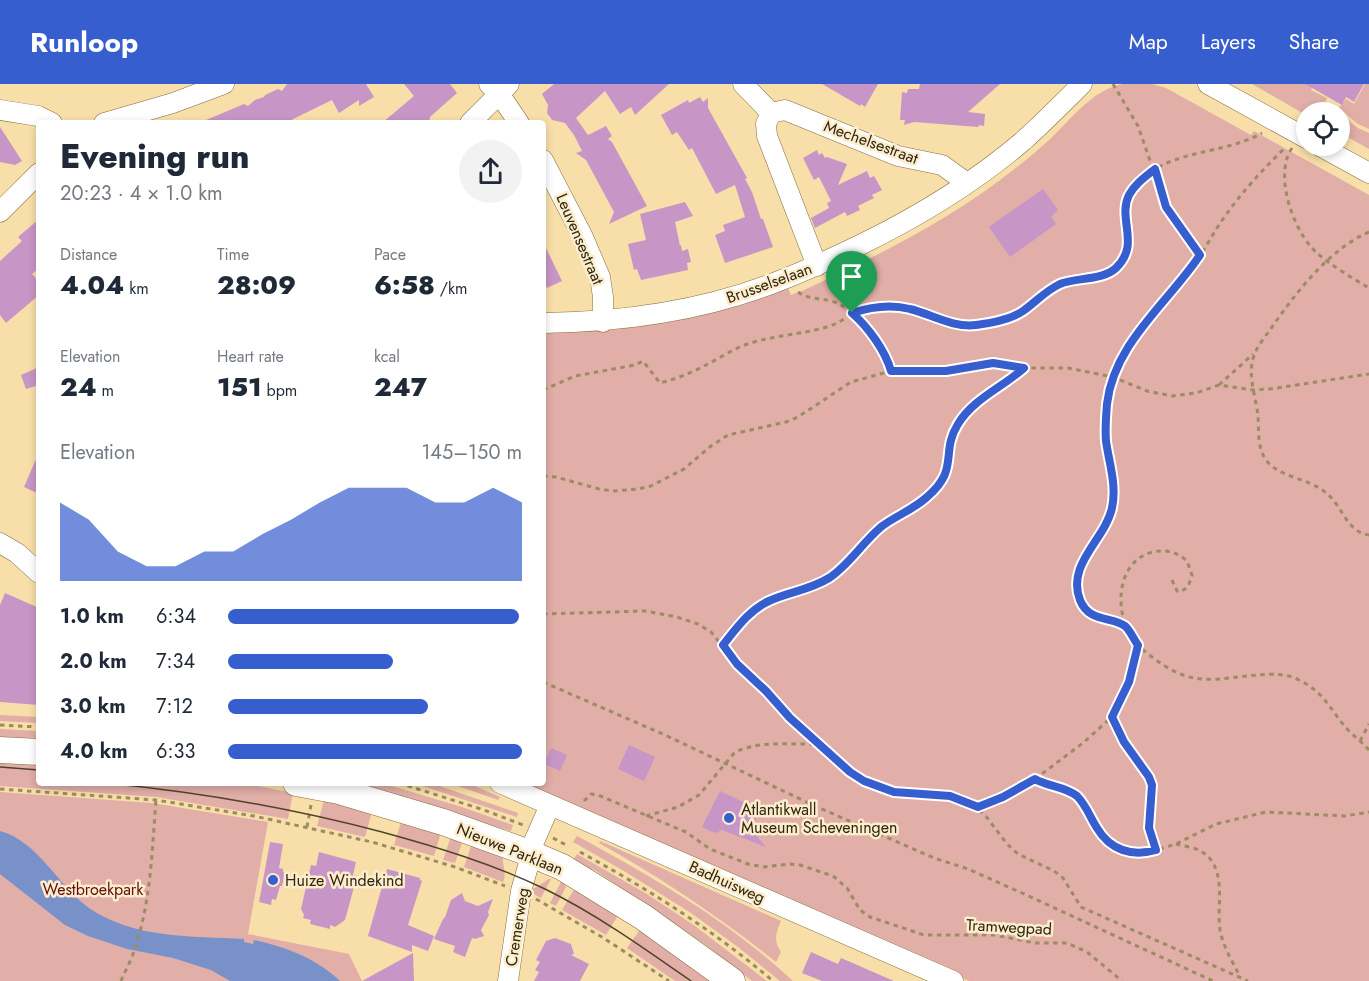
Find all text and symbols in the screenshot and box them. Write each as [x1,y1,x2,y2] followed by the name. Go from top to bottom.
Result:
[30,22,138,63] text: Runloop
[1129,27,1168,57] text: Map
[1201,27,1256,57] text: Layers
[1289,27,1339,57] text: Share
[1296,102,1350,156] map controls
[1296,102,1350,156] button: locate
[821,114,922,170] street label: Mechelsestraat
[60,133,250,180] text: Evening run
[459,140,522,203] button: share
[60,179,223,208] text: 20:23 · 4 × 1.0 km
[550,190,610,288] street label: Leuvensestraat
[60,243,117,266] text: Distance
[217,243,249,266] text: Time
[374,243,406,266] text: Pace
[826,251,877,313] pin
[723,257,815,309] street label: Brusselselaan
[835,260,868,293] icon: arrive
[60,266,124,304] text: 4.04
[217,266,296,304] text: 28:09
[374,266,435,304] text: 6:58
[124,277,149,300] text: km
[435,277,468,300] text: /km
[60,345,120,368] text: Elevation
[217,345,284,368] text: Heart rate
[374,345,400,368] text: kcal
[60,368,97,406] text: 24
[217,368,262,406] text: 151
[374,368,427,406] text: 247
[97,379,114,402] text: m
[262,379,297,402] text: bpm
[60,438,135,467] text: Elevation
[421,438,522,467] text: 145–150 m
[60,602,124,631] text: 1.0 km
[156,602,196,631] text: 6:34
[60,647,127,676] text: 2.0 km
[156,647,195,676] text: 7:34
[60,692,126,721] text: 3.0 km
[156,692,193,721] text: 7:12
[60,737,128,766] text: 4.0 km
[156,737,195,766] text: 6:33
[741,798,897,839] place label: Atlantikwall Museum Scheveningen
[722,811,736,825] marker: Atlantikwall Museum Scheveningen
[453,817,567,881] street label: Nieuwe Parklaan
[685,855,769,909] street label: Badhuisweg
[285,869,404,892] place label: Huize Windekind
[266,873,280,887] marker: Huize Windekind
[43,878,144,901] park label: Westbroekpark
[499,886,535,968] street label: Cremerweg
[966,913,1052,941] street label: Tramwegpad

